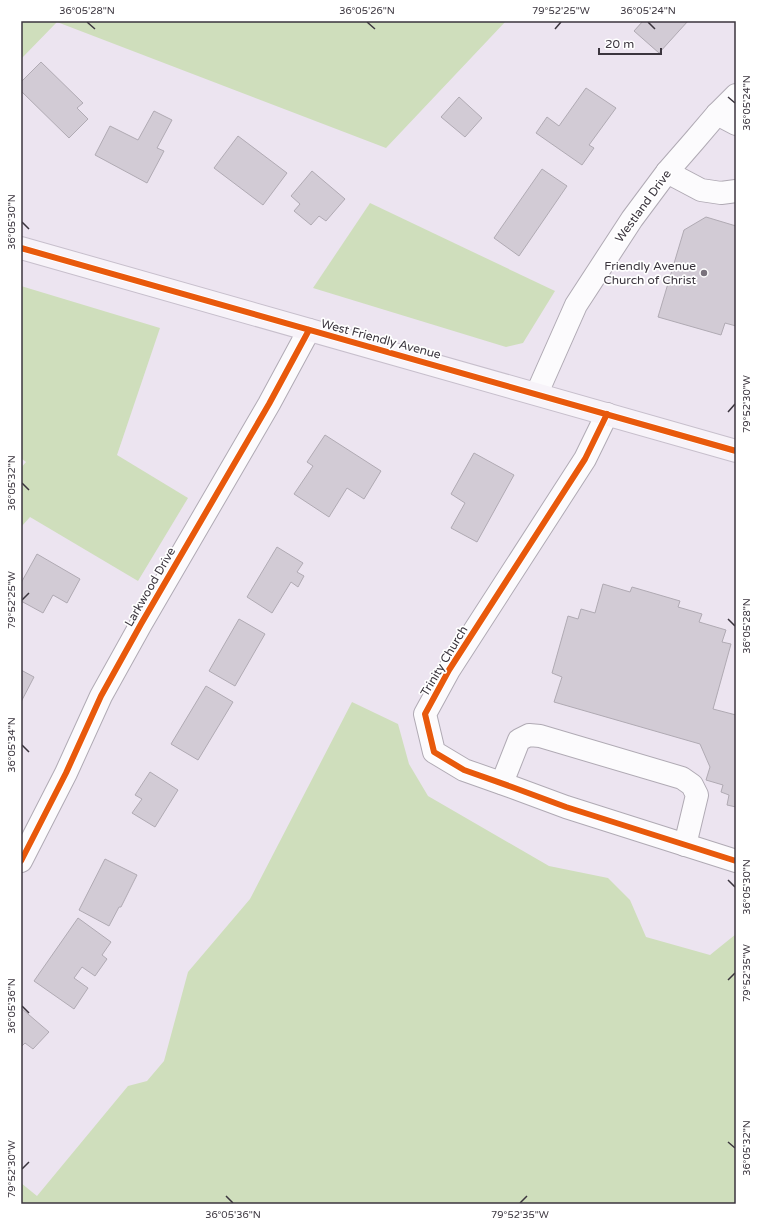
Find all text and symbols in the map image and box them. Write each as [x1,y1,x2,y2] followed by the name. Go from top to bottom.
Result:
[59,5,115,17] text: 36°05'28"N
[339,5,395,17] text: 36°05'26"N
[532,5,590,17] text: 79°52'25"W
[620,5,676,17] text: 36°05'24"N
[599,30,661,56] scale bar
[605,37,634,51] text: 20 m
[741,75,753,131] text: 36°05'24"N
[612,167,674,245] street label: Westland Drive
[6,194,18,250] text: 36°05'30"N
[603,259,696,287] place label: Friendly Avenue Church of Christ
[699,268,709,278] marker: Friendly Avenue Church of Christ
[320,316,443,362] street label: West Friendly Avenue
[741,375,753,433] text: 79°52'30"W
[6,455,18,511] text: 36°05'32"N
[122,545,178,629] street label: Larkwood Drive
[6,571,18,629] text: 79°52'25"W
[741,598,753,654] text: 36°05'28"N
[418,623,470,699] street label: Trinity Church
[6,717,18,773] text: 36°05'34"N
[741,859,753,915] text: 36°05'30"N
[741,944,753,1002] text: 79°52'35"W
[6,978,18,1034] text: 36°05'36"N
[741,1120,753,1176] text: 36°05'32"N
[6,1140,18,1198] text: 79°52'30"W
[205,1209,261,1221] text: 36°05'36"N
[491,1209,549,1221] text: 79°52'35"W

